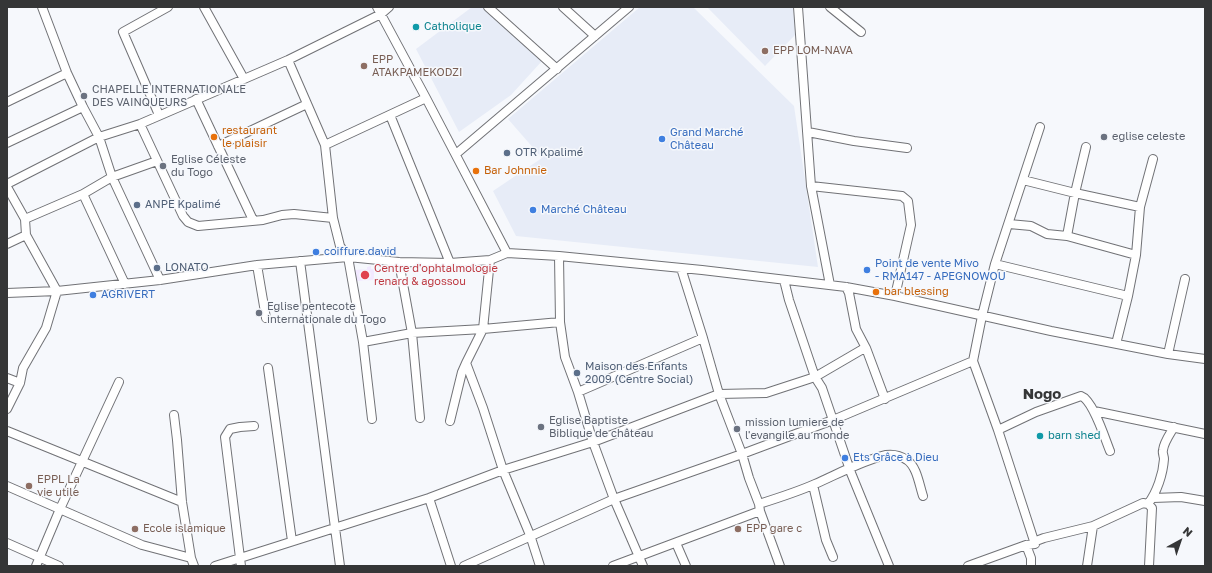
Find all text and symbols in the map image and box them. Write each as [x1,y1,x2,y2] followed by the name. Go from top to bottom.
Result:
[424,20,482,34] place label: Catholique
[411,22,421,32] marker: Catholique
[773,44,853,58] place label: EPP LOM-NAVA
[760,46,770,56] marker: EPP LOM-NAVA
[372,53,462,79] place label: EPP ATAKPAMEKODZI
[359,61,369,71] marker: EPP ATAKPAMEKODZI
[92,83,246,109] place label: CHAPELLE INTERNATIONALE DES VAINQUEURS
[79,91,89,101] marker: CHAPELLE INTERNATIONALE DES VAINQUEURS
[222,124,277,150] place label: restaurant le plaisir
[670,126,743,152] place label: Grand Marché Château
[1112,130,1185,144] place label: eglise celeste
[209,132,219,142] marker: restaurant le plaisir
[1099,132,1109,142] marker: eglise celeste
[657,134,667,144] marker: Grand Marché Château
[515,146,583,160] place label: OTR Kpalimé
[502,148,512,158] marker: OTR Kpalimé
[171,153,246,179] place label: Eglise Céleste du Togo
[158,161,168,171] marker: Eglise Céleste du Togo
[484,164,547,178] place label: Bar Johnnie
[471,166,481,176] marker: Bar Johnnie
[145,198,221,212] place label: ANPE Kpalimé
[132,200,142,210] marker: ANPE Kpalimé
[541,203,627,217] place label: Marché Château
[528,205,538,215] marker: Marché Château
[324,245,396,259] place label: coiffure david
[311,247,321,257] marker: coiffure david
[875,257,1006,283] place label: Point de vente Mivo - RMA147 - APEGNOWOU
[165,261,209,275] place label: LONATO
[374,262,498,288] place label: Centre d'ophtalmologie renard & agossou
[152,263,162,273] marker: LONATO
[862,265,872,275] marker: Point de vente Mivo - RMA147 - APEGNOWOU
[359,269,371,281] marker: Centre d'ophtalmologie renard & agossou
[884,285,949,299] place label: bar blessing
[871,287,881,297] marker: bar blessing
[101,288,155,302] place label: AGRIVERT
[88,290,98,300] marker: AGRIVERT
[267,300,386,326] place label: Eglise pentecote internationale du Togo
[254,308,264,318] marker: Eglise pentecote internationale du Togo
[585,360,693,386] place label: Maison des Enfants 2009 (Centre Social)
[572,368,582,378] marker: Maison des Enfants 2009 (Centre Social)
[1023,385,1061,403] district label: Nogo
[549,414,654,440] place label: Eglise Baptiste Biblique de château
[745,416,849,442] place label: mission lumiere de l'evangile au monde
[536,422,546,432] marker: Eglise Baptiste Biblique de château
[732,424,742,434] marker: mission lumiere de l'evangile au monde
[1048,429,1101,443] place label: barn shed
[1035,431,1045,441] marker: barn shed
[853,451,939,465] place label: Ets Grâce à Dieu
[840,453,850,463] marker: Ets Grâce à Dieu
[37,473,80,499] place label: EPPL La vie utile
[24,481,34,491] marker: EPPL La vie utile
[1160,521,1200,561] north arrow
[143,522,226,536] place label: Ecole islamique
[746,522,802,536] place label: EPP gare c
[130,524,140,534] marker: Ecole islamique
[733,524,743,534] marker: EPP gare c
[1181,524,1195,539] text: N

